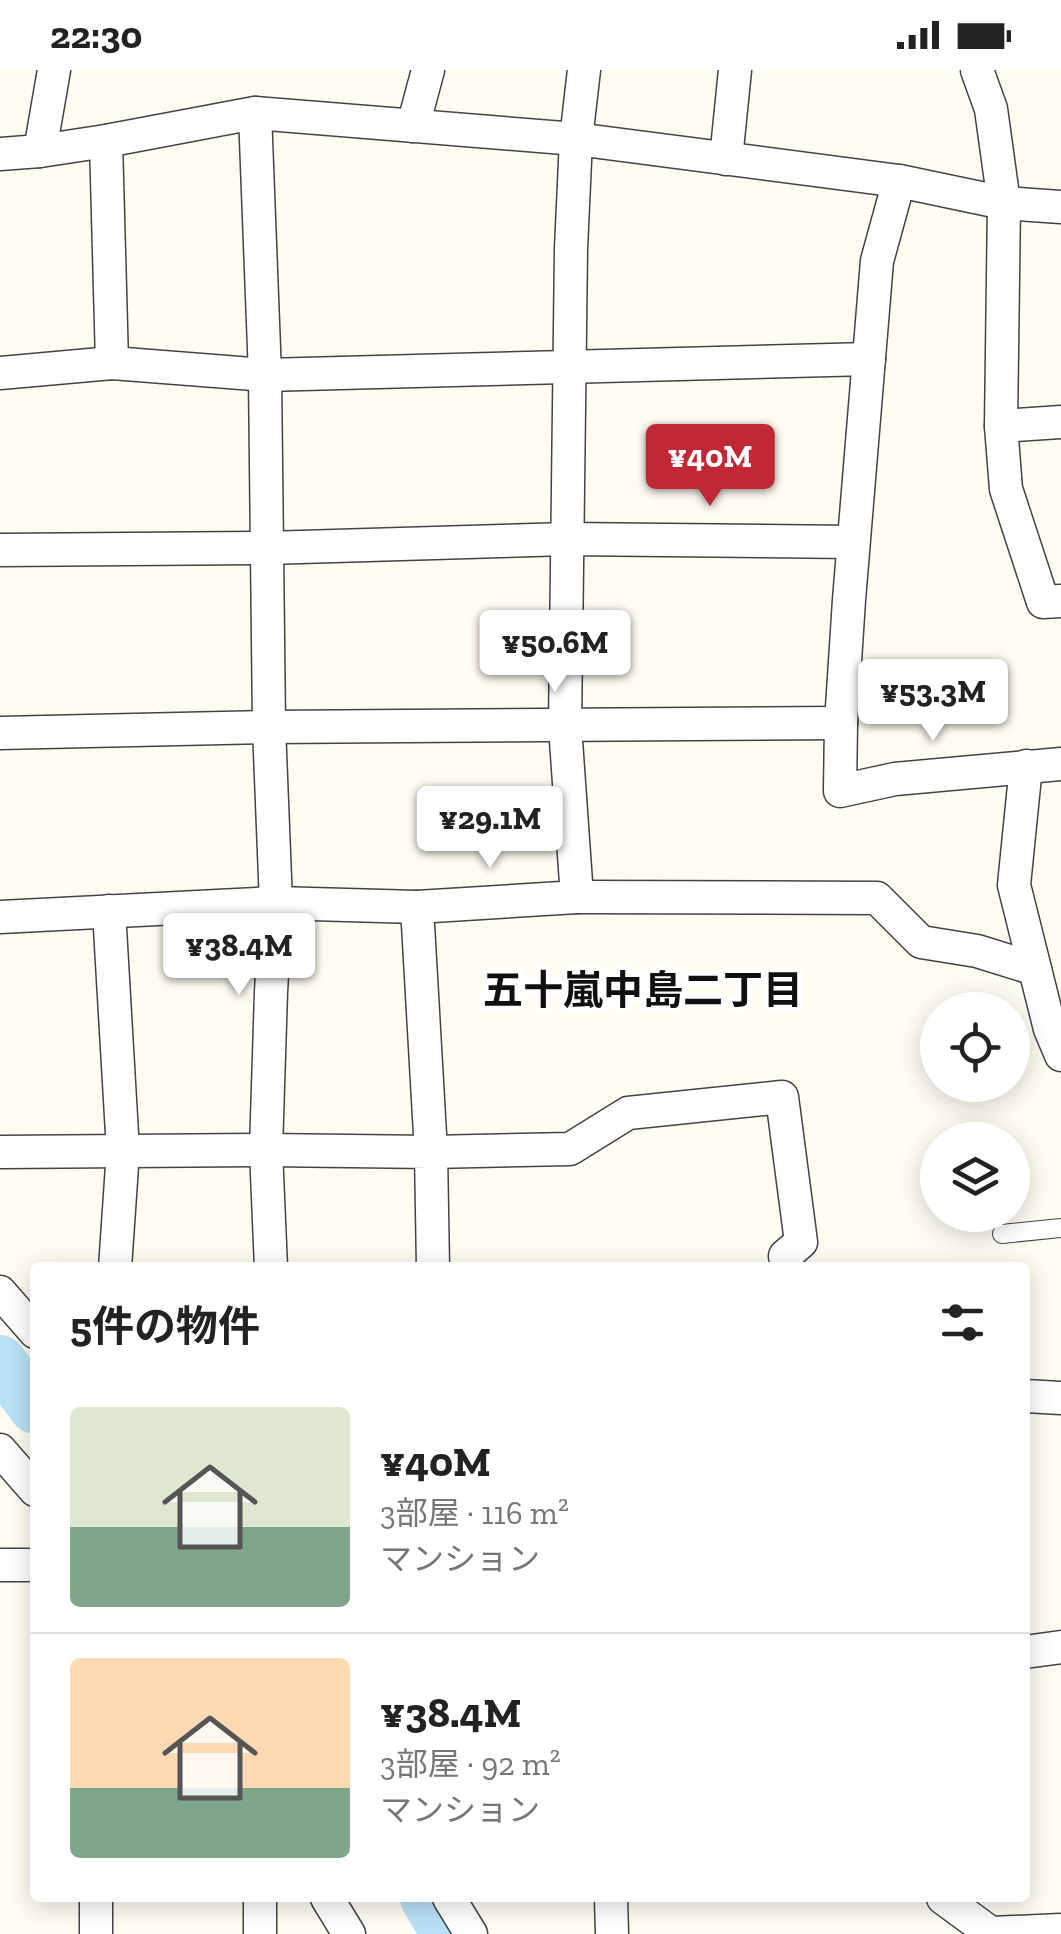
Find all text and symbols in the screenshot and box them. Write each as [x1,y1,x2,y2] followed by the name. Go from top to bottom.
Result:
[50,12,142,58] text: 22:30
[651,424,769,509] pin: ¥40M
[668,437,752,475] text: ¥40M
[474,610,636,695] pin: ¥50.6M
[502,623,608,661] text: ¥50.6M
[852,659,1014,744] pin: ¥53.3M
[880,672,986,710] text: ¥53.3M
[409,786,571,871] pin: ¥29.1M
[439,799,541,837] text: ¥29.1M
[158,913,320,998] pin: ¥38.4M
[185,926,293,964] text: ¥38.4M
[483,966,803,1014] district label: 五十嵐中島二丁目
[920,992,1030,1232] map controls
[920,992,1030,1102] button: locate
[920,1122,1030,1232] button: layers
[935,1295,990,1350] icon: filters
[70,1301,260,1352] text: 5件の物件
[380,1436,491,1487] text: ¥40M
[150,1447,270,1567] icon: home
[380,1494,569,1532] text: 3部屋 · 116 m²
[380,1540,540,1578] text: マンション
[380,1687,521,1738] text: ¥38.4M
[150,1698,270,1818] icon: home
[380,1745,561,1783] text: 3部屋 · 92 m²
[380,1791,540,1829] text: マンション

